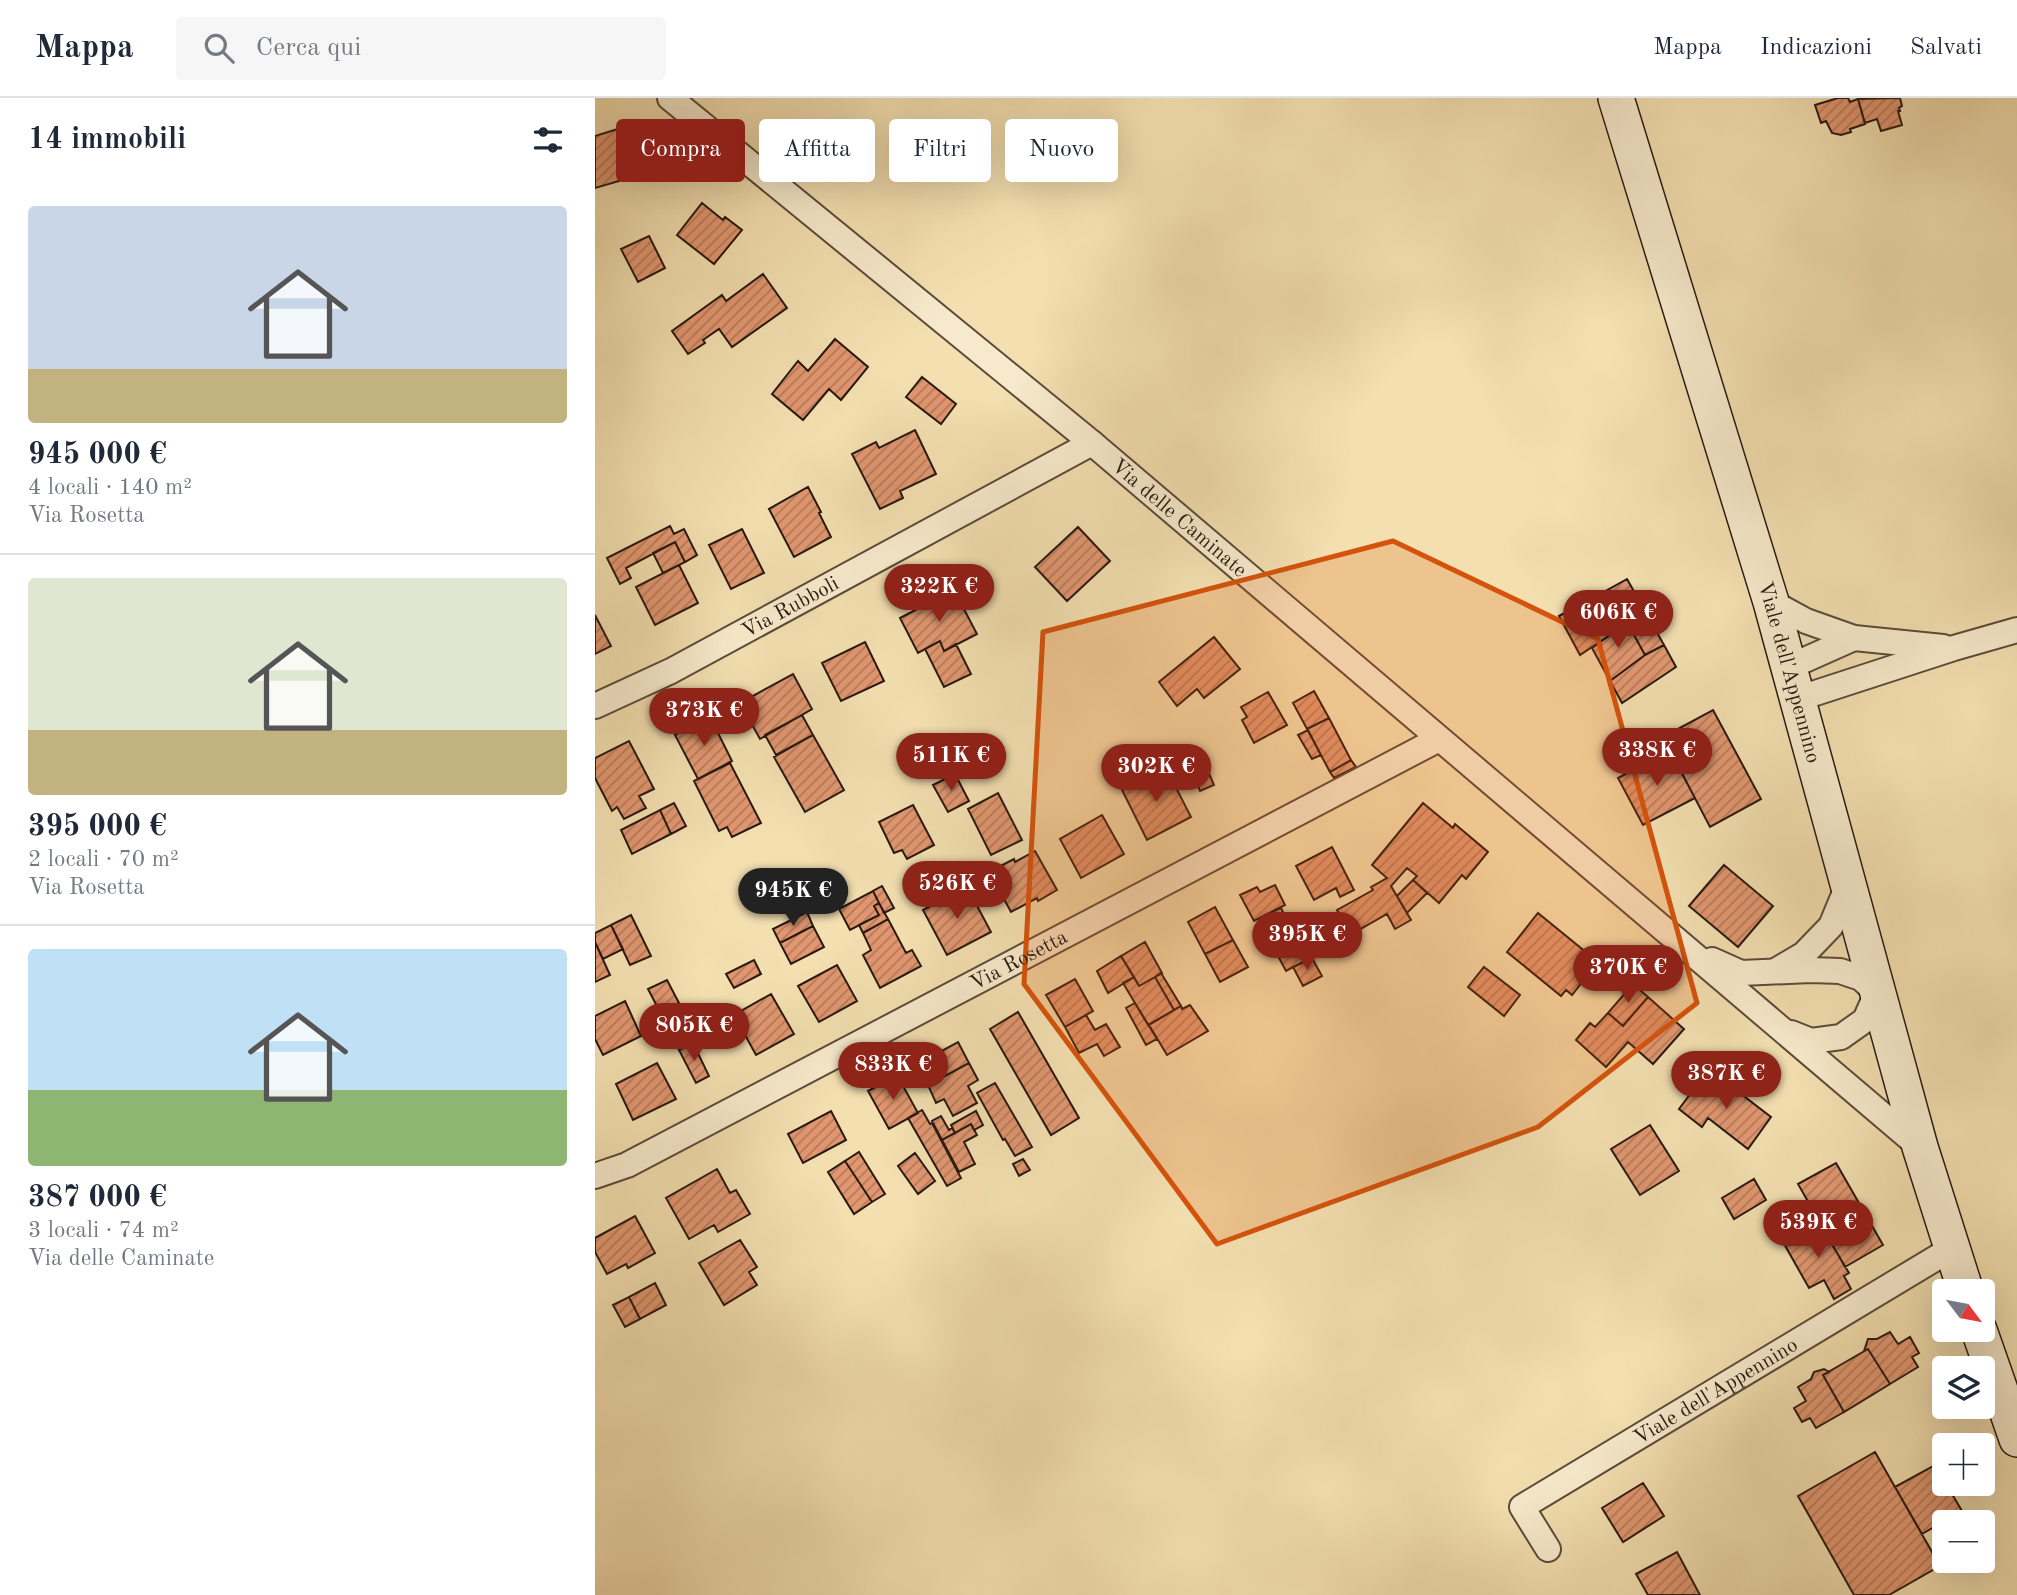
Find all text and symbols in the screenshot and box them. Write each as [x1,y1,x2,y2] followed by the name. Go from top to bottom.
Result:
[176,17,666,80] search box
[200,29,238,67] icon: search
[35,32,134,65] text: Mappa
[256,35,361,61] text: Cerca qui
[1653,36,1722,60] text: Mappa
[1760,36,1872,60] text: Indicazioni
[1910,36,1982,60] text: Salvati
[616,119,745,182] chip: Compra
[759,119,875,182] chip: Affitta
[889,119,991,182] chip: Filtri
[1005,119,1118,182] chip: Nuovo
[529,121,567,159] icon: filters
[28,125,186,155] text: 14 immobili
[235,251,361,377] icon: home
[28,440,167,470] text: 945 000 €
[1107,455,1250,582] street label: Via delle Caminate
[28,476,192,499] text: 4 locali · 140 m²
[28,504,145,527] text: Via Rosetta
[882,564,996,624] pin: 322K €
[739,573,843,643] street label: Via Rubboli
[900,575,978,598] text: 322K €
[1753,579,1824,766] street label: Viale dell'Appennino
[1561,590,1675,650] pin: 606K €
[1579,601,1657,624] text: 606K €
[235,623,361,749] icon: home
[647,688,761,748] pin: 373K €
[665,699,743,722] text: 373K €
[1600,728,1714,788] pin: 338K €
[894,734,1008,793] pin: 511K €
[1618,739,1696,762] text: 338K €
[912,744,990,767] text: 511K €
[1099,744,1213,804] pin: 302K €
[1117,755,1195,778] text: 302K €
[28,812,167,842] text: 395 000 €
[28,848,179,871] text: 2 locali · 70 m²
[900,862,1014,921] pin: 526K €
[736,868,850,928] pin: 945K €
[918,872,996,895] text: 526K €
[28,876,145,899] text: Via Rosetta
[754,879,832,902] text: 945K €
[1250,912,1364,972] pin: 395K €
[1268,923,1346,946] text: 395K €
[967,927,1071,995] street label: Via Rosetta
[1571,946,1685,1005] pin: 370K €
[1589,956,1667,979] text: 370K €
[235,994,361,1120] icon: home
[637,1004,751,1063] pin: 805K €
[655,1014,733,1037] text: 805K €
[836,1042,950,1102] pin: 833K €
[1669,1052,1783,1111] pin: 387K €
[854,1053,932,1076] text: 833K €
[1687,1062,1765,1085] text: 387K €
[28,1183,167,1213] text: 387 000 €
[1761,1200,1875,1260] pin: 539K €
[1779,1211,1857,1234] text: 539K €
[28,1219,179,1242] text: 3 locali · 74 m²
[28,1247,214,1270] text: Via delle Caminate
[1932,1279,1995,1342] north arrow
[1932,1279,1995,1573] map controls
[1630,1335,1802,1449] street label: Viale dell'Appennino
[1932,1356,1995,1419] button: layers
[1932,1433,1995,1496] button: +
[1932,1510,1995,1573] button: −

